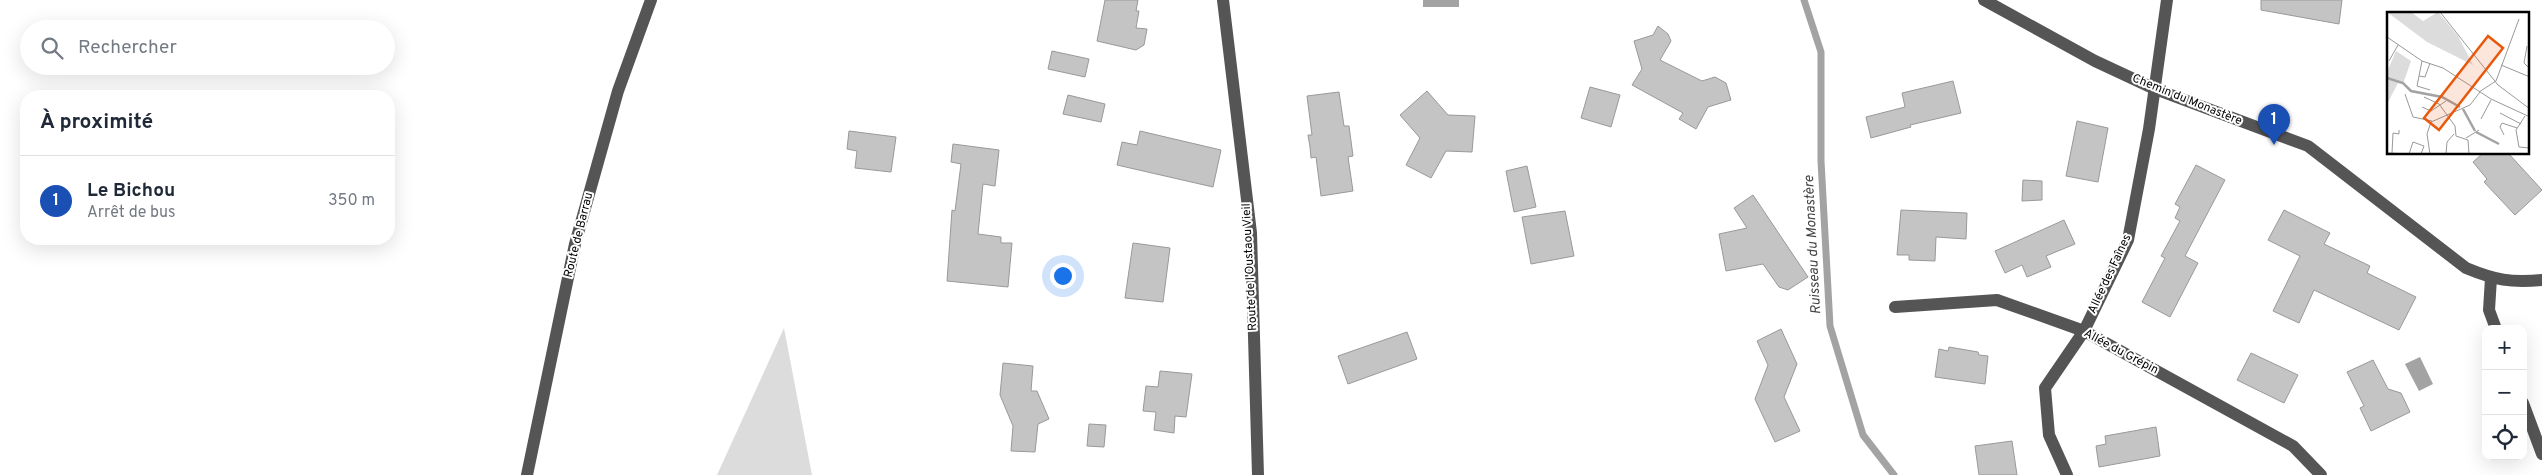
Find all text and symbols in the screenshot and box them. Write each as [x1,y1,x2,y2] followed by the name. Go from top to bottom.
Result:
[2387,12,2530,155] inset map
[20,20,395,75] search box
[38,34,66,62] icon: search
[78,36,177,60] text: Rechercher
[2130,71,2244,129] street label: Chemin du Monastère
[2258,104,2290,145] pin: 1
[40,109,153,136] text: À proximité
[1801,174,1825,315] water label: Ruisseau du Monastère
[87,179,175,203] text: Le Bichou
[53,191,59,211] text: 1
[328,191,375,211] text: 350 m
[561,191,597,279] street label: Route de Barrau
[87,203,176,223] text: Arrêt de bus
[1239,203,1261,331] street label: Route de l'Oustaou Vieil
[2085,232,2135,316] street label: Allée des Faînes
[1050,263,1076,289] your location
[2482,325,2527,460] map controls
[2482,325,2527,370] button: +
[2081,326,2161,378] street label: Allée du Grépin
[2482,370,2527,415] button: −
[2482,415,2527,460] button: locate

